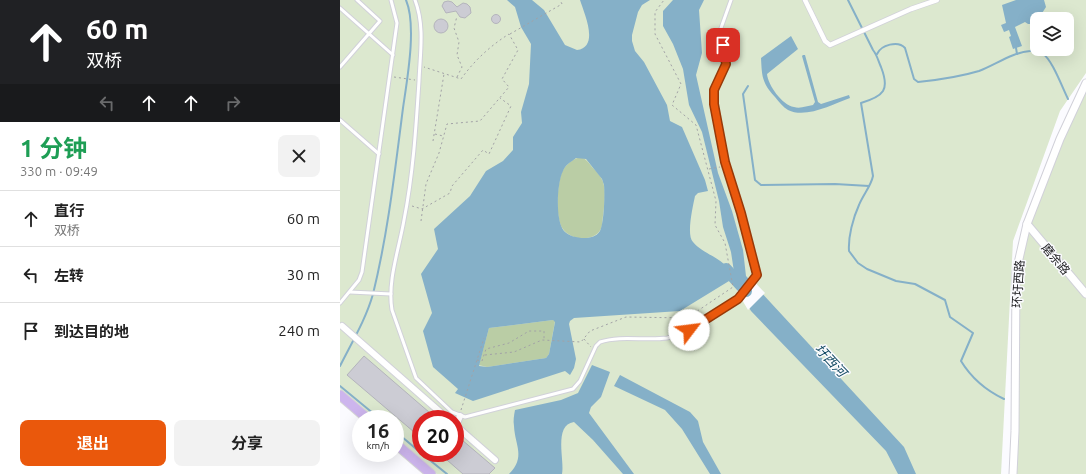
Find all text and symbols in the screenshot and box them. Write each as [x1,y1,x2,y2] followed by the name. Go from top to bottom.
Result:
[1030,12,1074,56] map controls
[1030,12,1074,56] button: layers
[86,13,148,44] text: 60 m
[20,16,72,68] icon: ahead
[706,28,740,62] pin
[712,34,734,56] icon: arrive
[86,50,122,70] text: 双桥
[96,92,118,114] icon: left
[138,92,160,114] icon: ahead
[180,92,202,114] icon: ahead
[222,92,244,114] icon: right
[20,135,87,162] text: 1 分钟
[278,135,320,177] button: close
[20,164,98,178] text: 330 m · 09:49
[54,202,84,219] text: 直行
[20,208,42,230] icon: ahead
[287,210,320,227] text: 60 m
[54,223,80,237] text: 双桥
[1039,241,1073,277] street label: 磨余路
[1010,260,1026,308] street label: 环圩西路
[20,264,42,286] icon: left
[287,266,320,283] text: 30 m
[54,267,84,284] text: 左转
[668,309,710,351] position arrow
[20,320,42,342] icon: arrive
[278,322,320,339] text: 240 m
[54,323,129,340] text: 到达目的地
[813,341,851,381] water label: 圩西河
[412,410,464,462] speed limit sign: 20
[367,419,389,442] text: 16
[20,420,166,466] button: 退出
[174,420,320,466] button: 分享
[366,440,390,451] text: km/h

